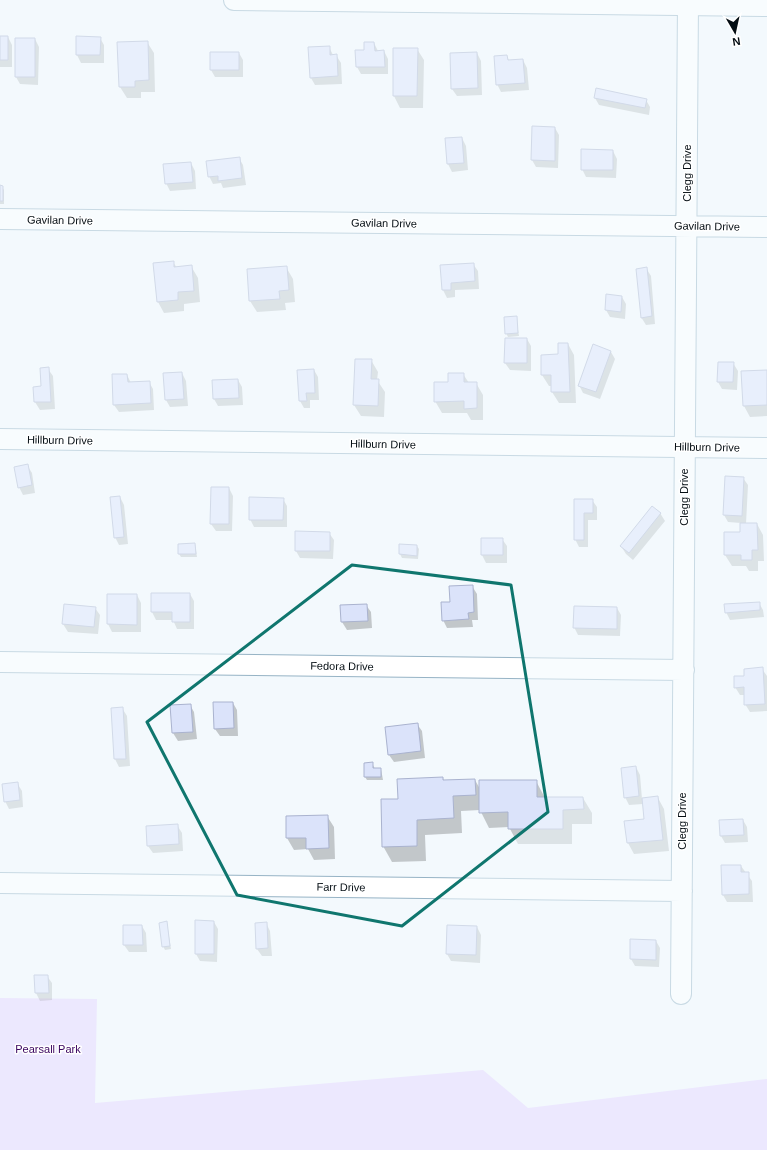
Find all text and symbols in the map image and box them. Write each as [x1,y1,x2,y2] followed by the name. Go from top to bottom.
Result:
[715,12,755,52] north arrow
[732,35,741,48] text: N
[681,144,693,202] street label: Clegg Drive
[27,213,93,227] street label: Gavilan Drive
[351,216,417,230] street label: Gavilan Drive
[674,219,740,233] street label: Gavilan Drive
[27,433,93,447] street label: Hillburn Drive
[350,437,416,451] street label: Hillburn Drive
[674,440,740,454] street label: Hillburn Drive
[678,468,690,526] street label: Clegg Drive
[310,659,374,673] street label: Fedora Drive
[676,792,688,850] street label: Clegg Drive
[316,881,366,893] street label: Farr Drive
[15,1043,81,1055] park label: Pearsall Park

